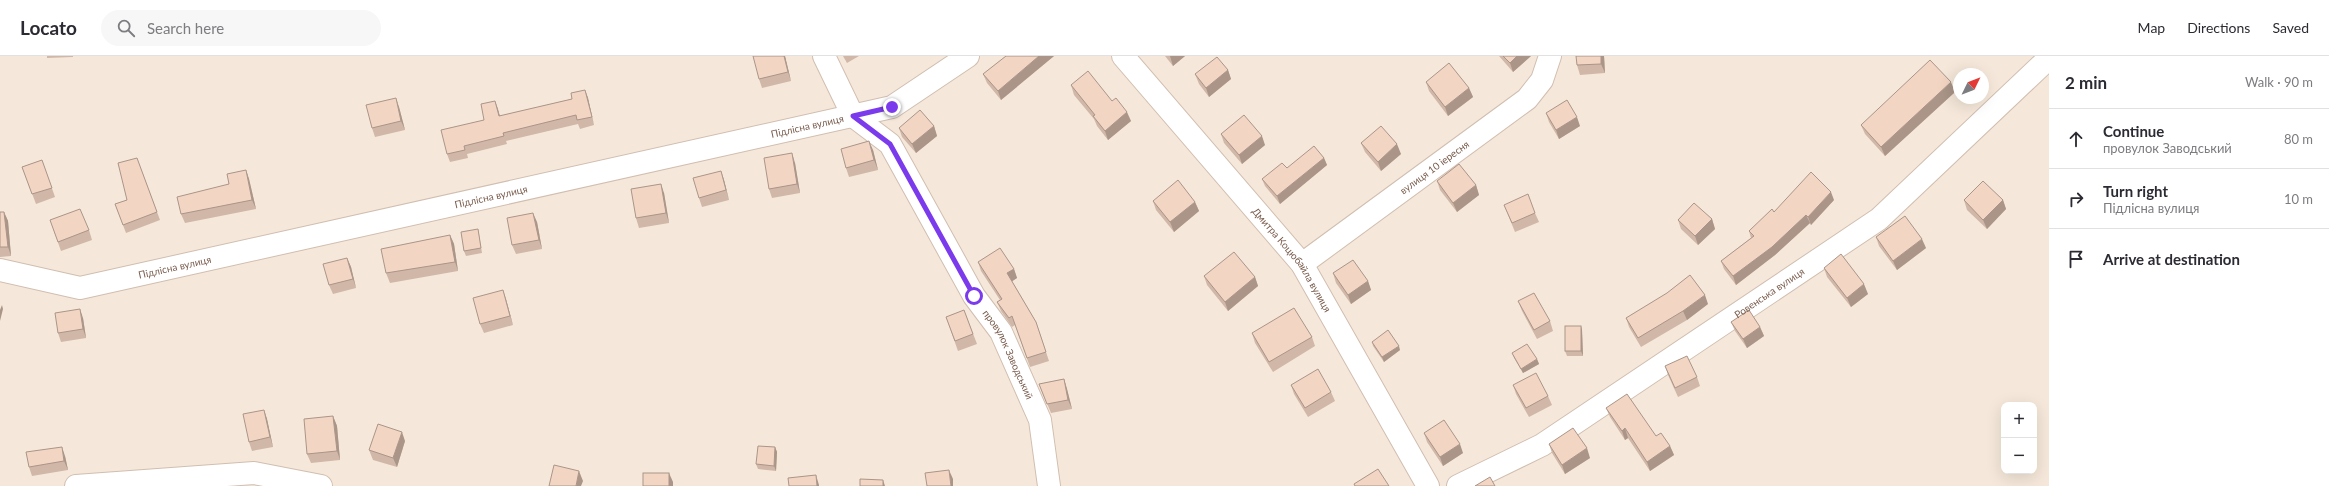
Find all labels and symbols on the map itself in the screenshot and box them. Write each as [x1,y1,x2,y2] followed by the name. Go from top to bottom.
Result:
[1953,68,1989,104] north arrow
[883,98,901,116] route end
[770,112,845,140] street label: Підлісна вулиця
[1397,138,1471,196] street label: вулиця 10 іересня
[453,182,529,210] street label: Підлісна вулиця
[1250,205,1334,314] street label: Дмитра Коцюбайла вулиця
[137,253,212,281] street label: Підлісна вулиця
[1732,265,1807,320] street label: Ровенська вулиця
[965,287,983,305] route start
[980,307,1036,401] street label: провулок Заводський

